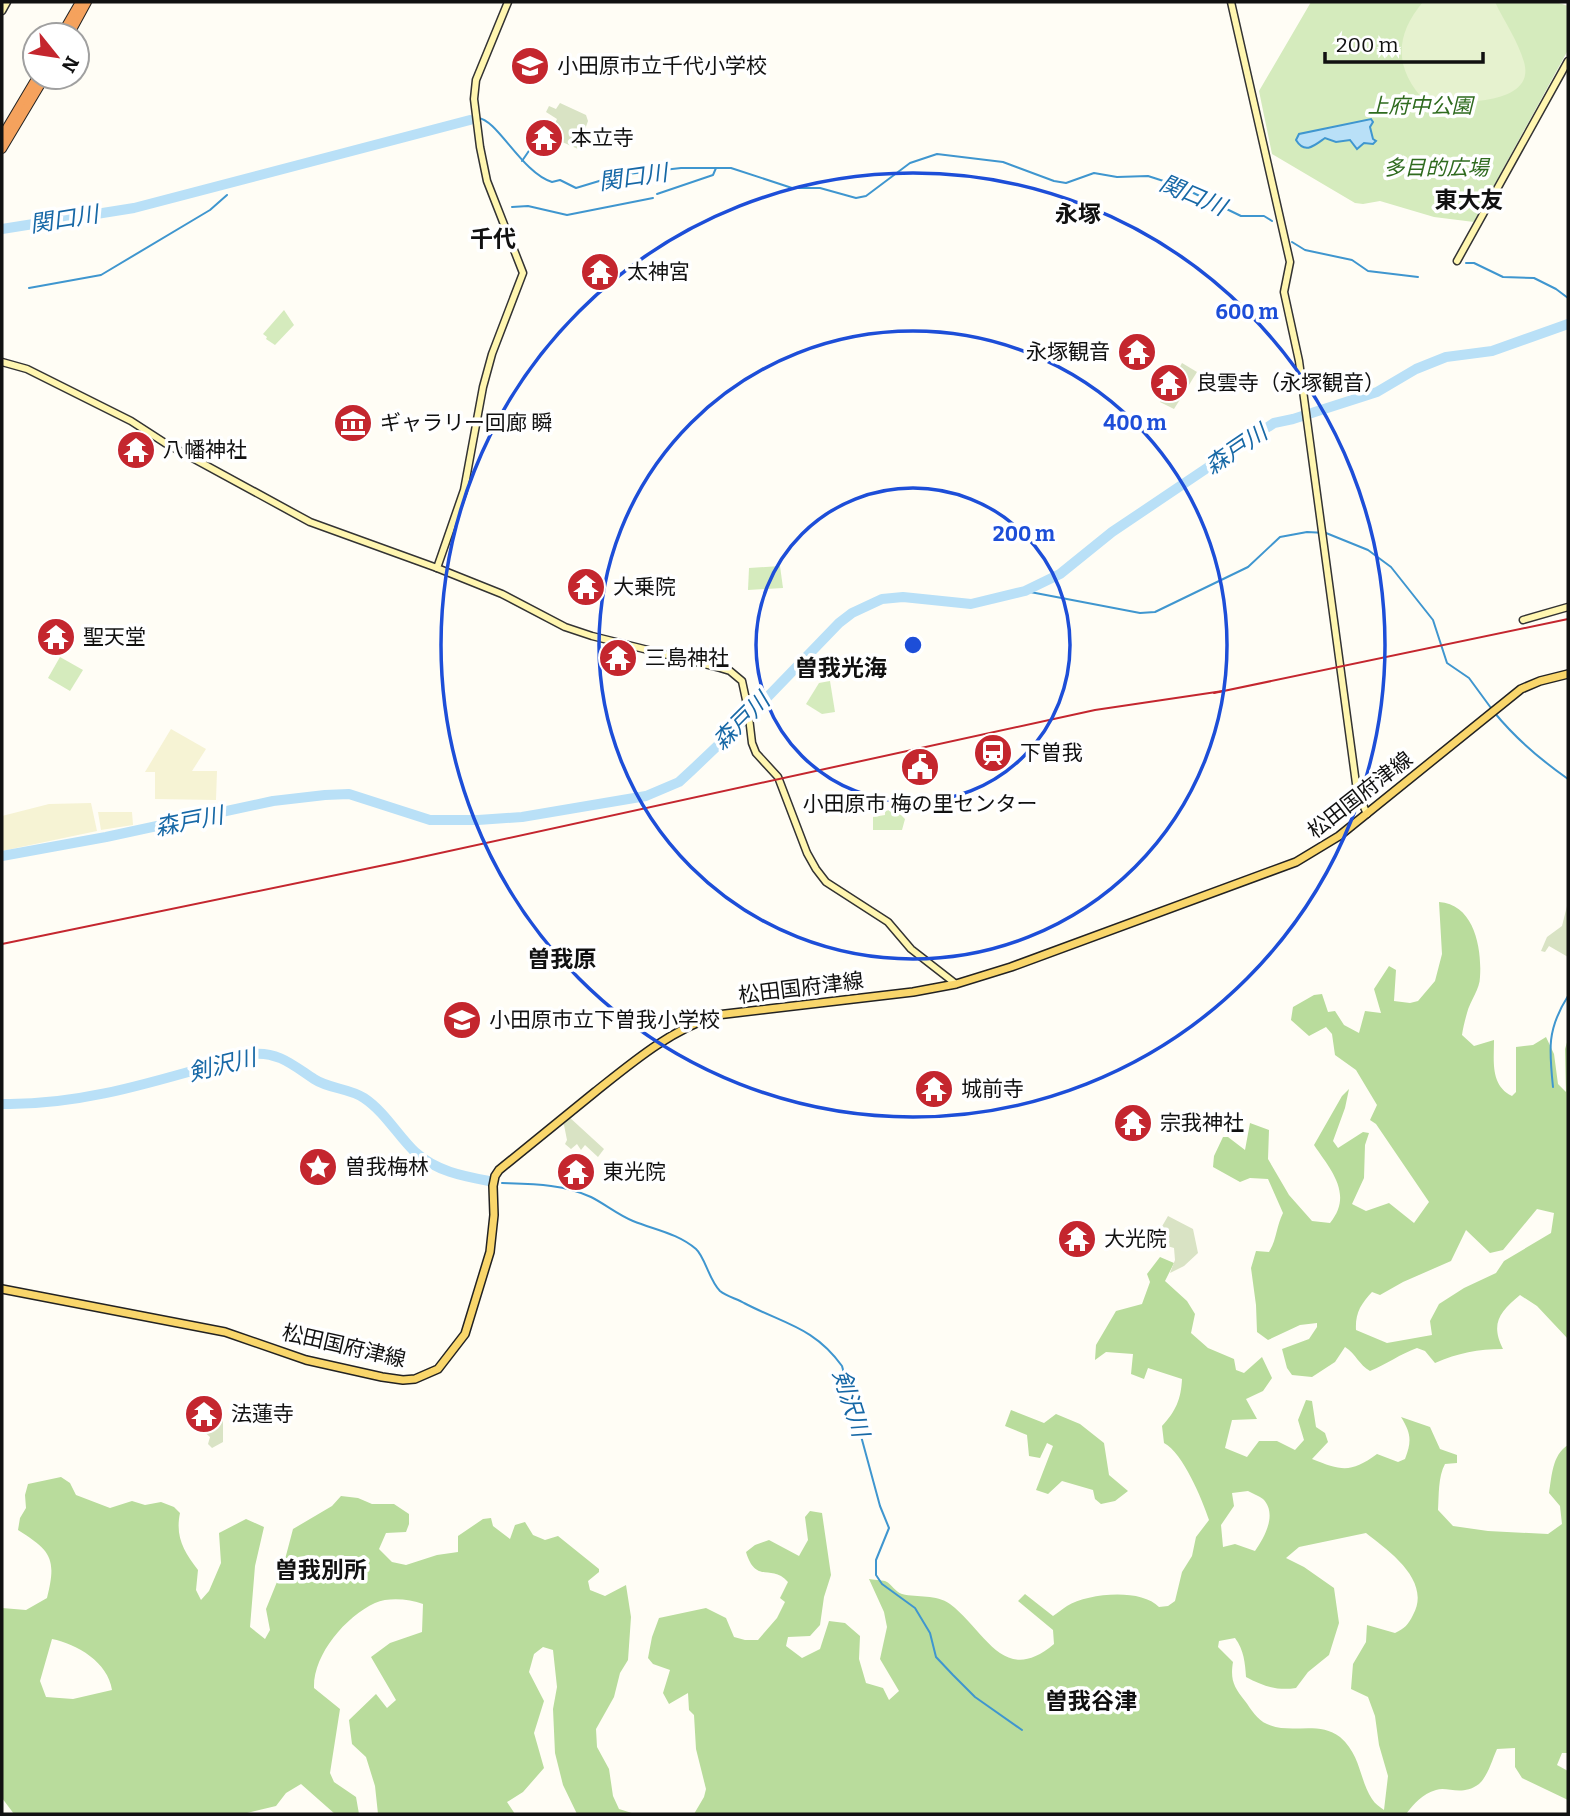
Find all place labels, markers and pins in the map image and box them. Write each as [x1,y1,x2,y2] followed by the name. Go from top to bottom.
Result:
[509,45,551,87] school or university icon: 小田原市立千代小学校
[557,53,767,79] place label: 小田原市立千代小学校
[523,117,565,159] temple icon: 本立寺
[571,125,634,151] place label: 本立寺
[579,251,621,293] temple icon: 太神宮
[627,259,690,285] place label: 太神宮
[1116,331,1158,373] temple icon: 永塚観音
[1026,339,1110,365] place label: 永塚観音
[1148,362,1190,404] temple icon: 良雲寺（永塚観音）
[1196,370,1385,396] place label: 良雲寺（永塚観音）
[332,402,374,444] museum icon: ギャラリー回廊 瞬
[380,410,552,436] place label: ギャラリー回廊 瞬
[115,429,157,471] temple icon: 八幡神社
[163,437,247,463] place label: 八幡神社
[565,566,607,608] temple icon: 大乗院
[613,574,676,600] place label: 大乗院
[35,616,77,658] temple icon: 聖天堂
[83,624,146,650] place label: 聖天堂
[901,633,925,657] centre of rings
[597,637,639,679] temple icon: 三島神社
[645,645,729,671] place label: 三島神社
[972,732,1014,774] station icon: 下曽我
[1020,740,1083,766] place label: 下曽我
[899,746,941,788] public building icon: 小田原市 梅の里センター
[802,791,1038,817] place label: 小田原市 梅の里センター
[441,999,483,1041] school or university icon: 小田原市立下曽我小学校
[489,1007,720,1033] place label: 小田原市立下曽我小学校
[913,1068,955,1110] temple icon: 城前寺
[961,1076,1024,1102] place label: 城前寺
[1112,1102,1154,1144] temple icon: 宗我神社
[1160,1110,1244,1136] place label: 宗我神社
[297,1146,339,1188] place icon: 曽我梅林
[555,1151,597,1193] temple icon: 東光院
[345,1154,429,1180] place label: 曽我梅林
[603,1159,666,1185] place label: 東光院
[1056,1218,1098,1260] temple icon: 大光院
[1104,1226,1167,1252] place label: 大光院
[183,1393,225,1435] temple icon: 法蓮寺
[231,1401,294,1427] place label: 法蓮寺

